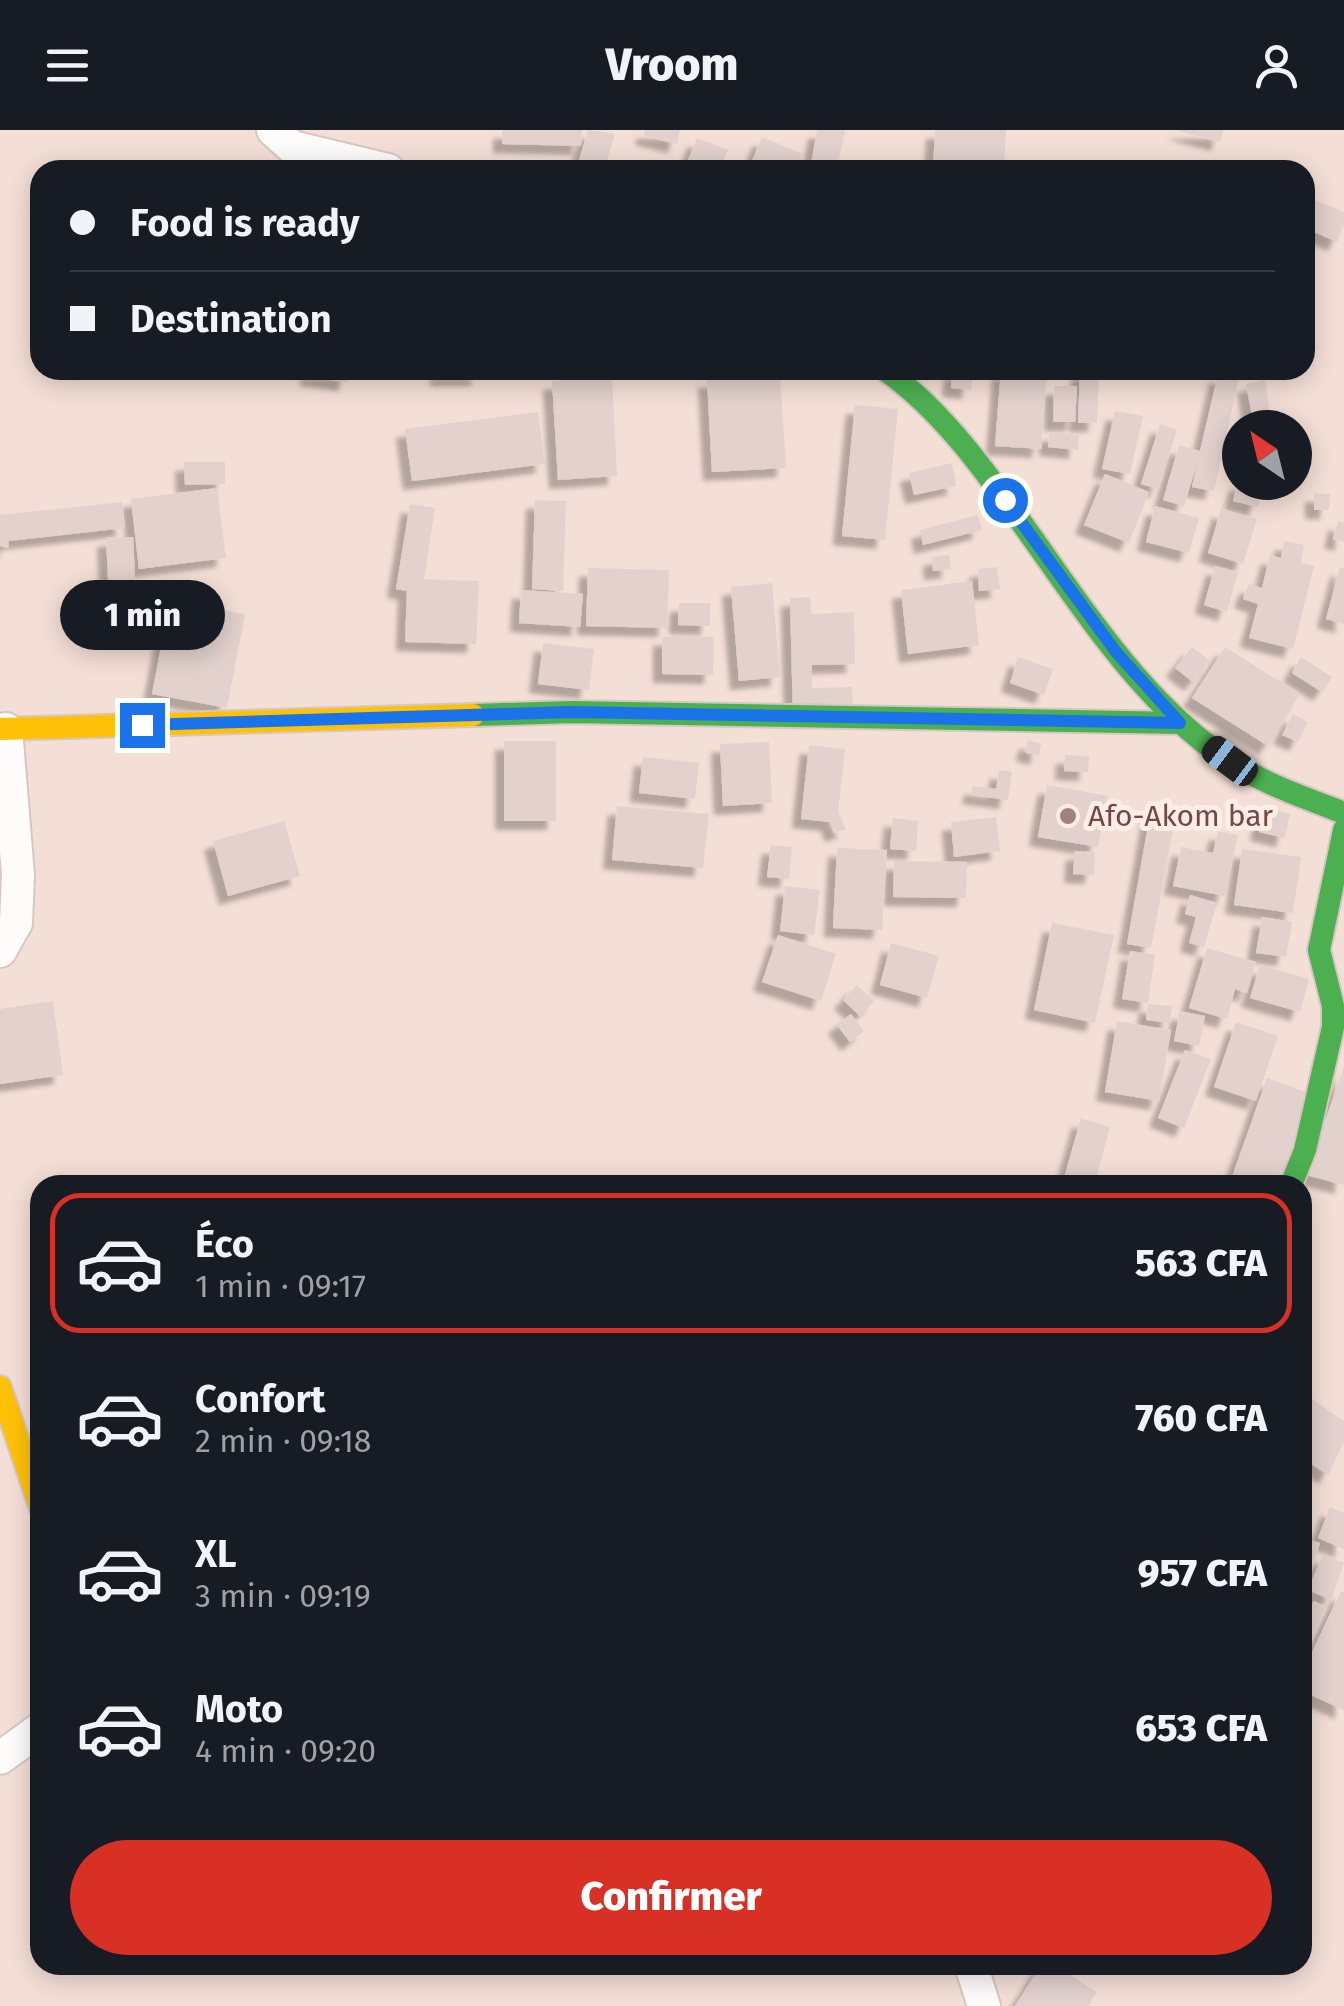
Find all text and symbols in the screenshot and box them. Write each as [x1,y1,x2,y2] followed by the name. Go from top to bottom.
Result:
[40,38,95,93] icon: menu
[606,38,738,92] text: Vroom
[1249,38,1304,93] icon: person
[130,200,359,246] text: Food is ready
[130,296,332,342] text: Destination
[1222,410,1312,500] north arrow
[1222,410,1312,500] map controls
[983,478,1028,523] route start
[59,580,224,650] callout: 1 min
[104,596,181,634] text: 1 min
[120,703,165,748] route end
[1197,731,1263,791] car
[1088,798,1274,834] place label: Afo-Akom bar
[1057,805,1079,827] marker: Afo-Akom bar
[75,1218,165,1308] icon: car
[195,1221,254,1267] text: Éco
[1135,1240,1267,1286] text: 563 CFA
[195,1267,366,1305] text: 1 min · 09:17
[75,1373,165,1463] icon: car
[195,1376,325,1422] text: Confort
[1135,1395,1267,1441] text: 760 CFA
[195,1422,371,1460] text: 2 min · 09:18
[75,1528,165,1618] icon: car
[195,1531,237,1577] text: XL
[1138,1550,1267,1596] text: 957 CFA
[195,1577,371,1615] text: 3 min · 09:19
[75,1683,165,1773] icon: car
[195,1686,283,1732] text: Moto
[1135,1705,1267,1751] text: 653 CFA
[195,1732,376,1770] text: 4 min · 09:20
[70,1840,1272,1955] button: Confirmer

